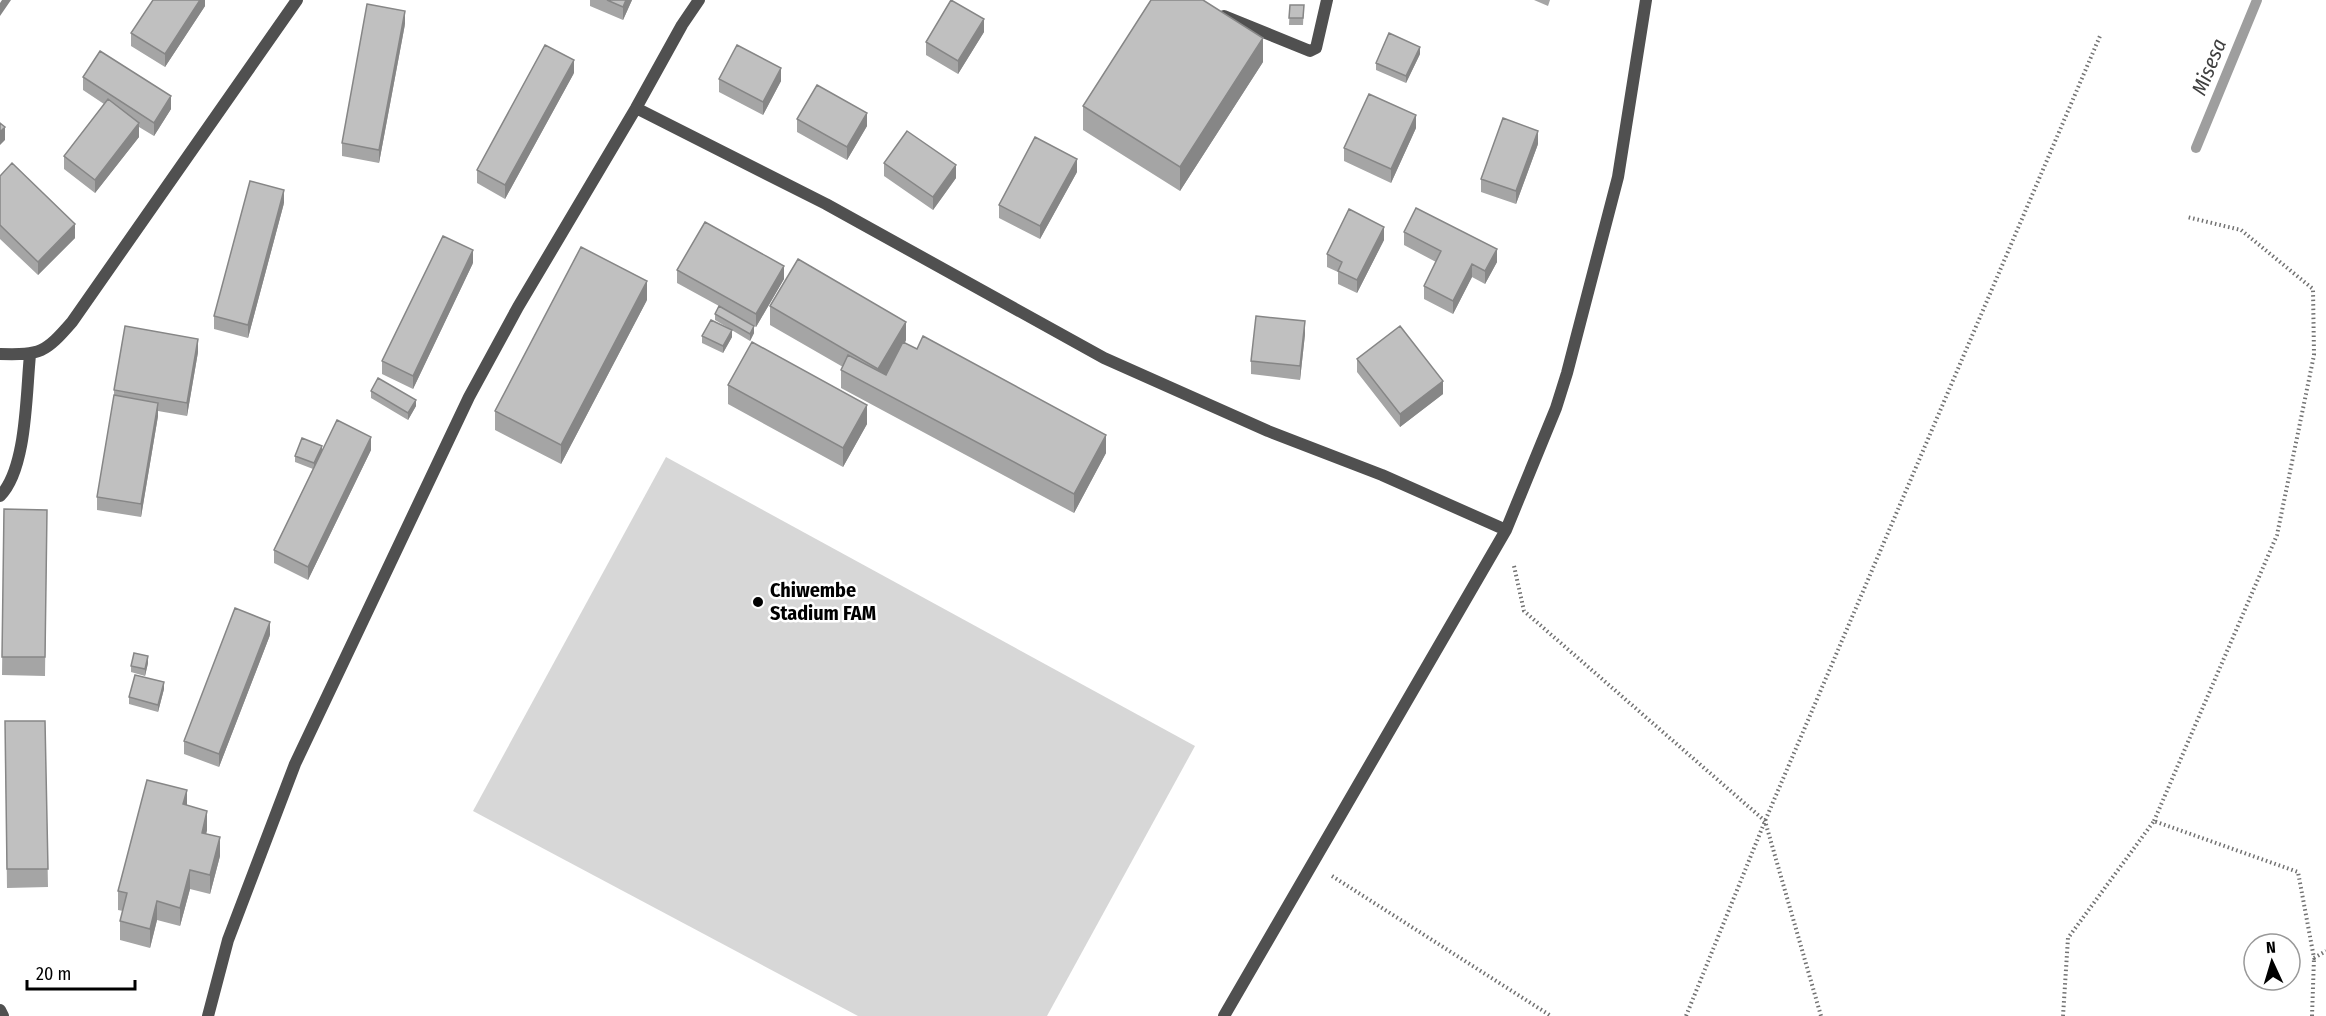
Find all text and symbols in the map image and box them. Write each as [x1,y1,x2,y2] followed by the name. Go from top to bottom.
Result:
[2186,35,2232,99] water label: Misesa
[770,578,876,625] place label: Chiwembe Stadium FAM
[751,595,765,609] marker: Chiwembe Stadium FAM
[2242,932,2302,992] north arrow
[2266,938,2276,957] text: N
[27,953,135,991] scale bar
[36,963,71,985] text: 20 m

